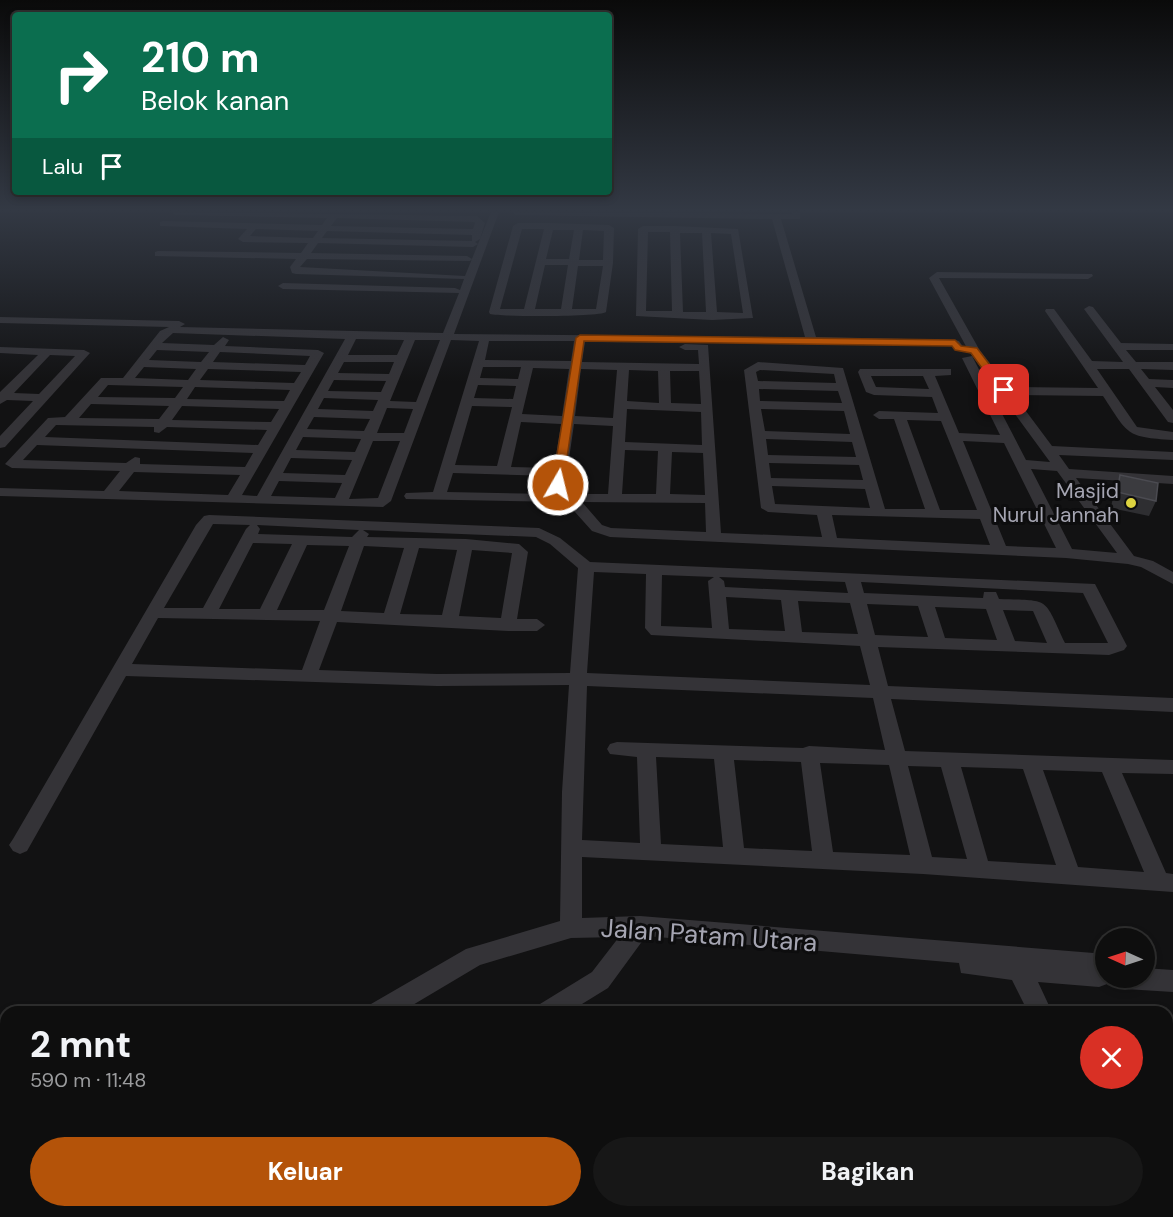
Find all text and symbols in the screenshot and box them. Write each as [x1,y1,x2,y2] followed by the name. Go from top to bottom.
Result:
[141,30,259,85] text: 210 m
[42,36,120,114] icon: right
[141,83,289,118] text: Belok kanan
[95,150,128,183] icon: arrive
[42,152,83,181] text: Lalu
[978,364,1029,415] pin
[987,373,1020,406] icon: arrive
[526,453,590,517] position arrow
[993,477,1119,529] place label: Masjid Nurul Jannah
[1124,496,1138,510] marker: Masjid Nurul Jannah
[600,910,818,960] street label: Jalan Patam Utara
[1095,928,1155,988] north arrow
[1095,928,1155,988] map controls
[30,1021,131,1068] text: 2 mnt
[1080,1026,1143,1089] button: close
[30,1067,146,1093] text: 590 m · 11:48
[30,1137,581,1206] button: Keluar
[593,1137,1143,1206] button: Bagikan

